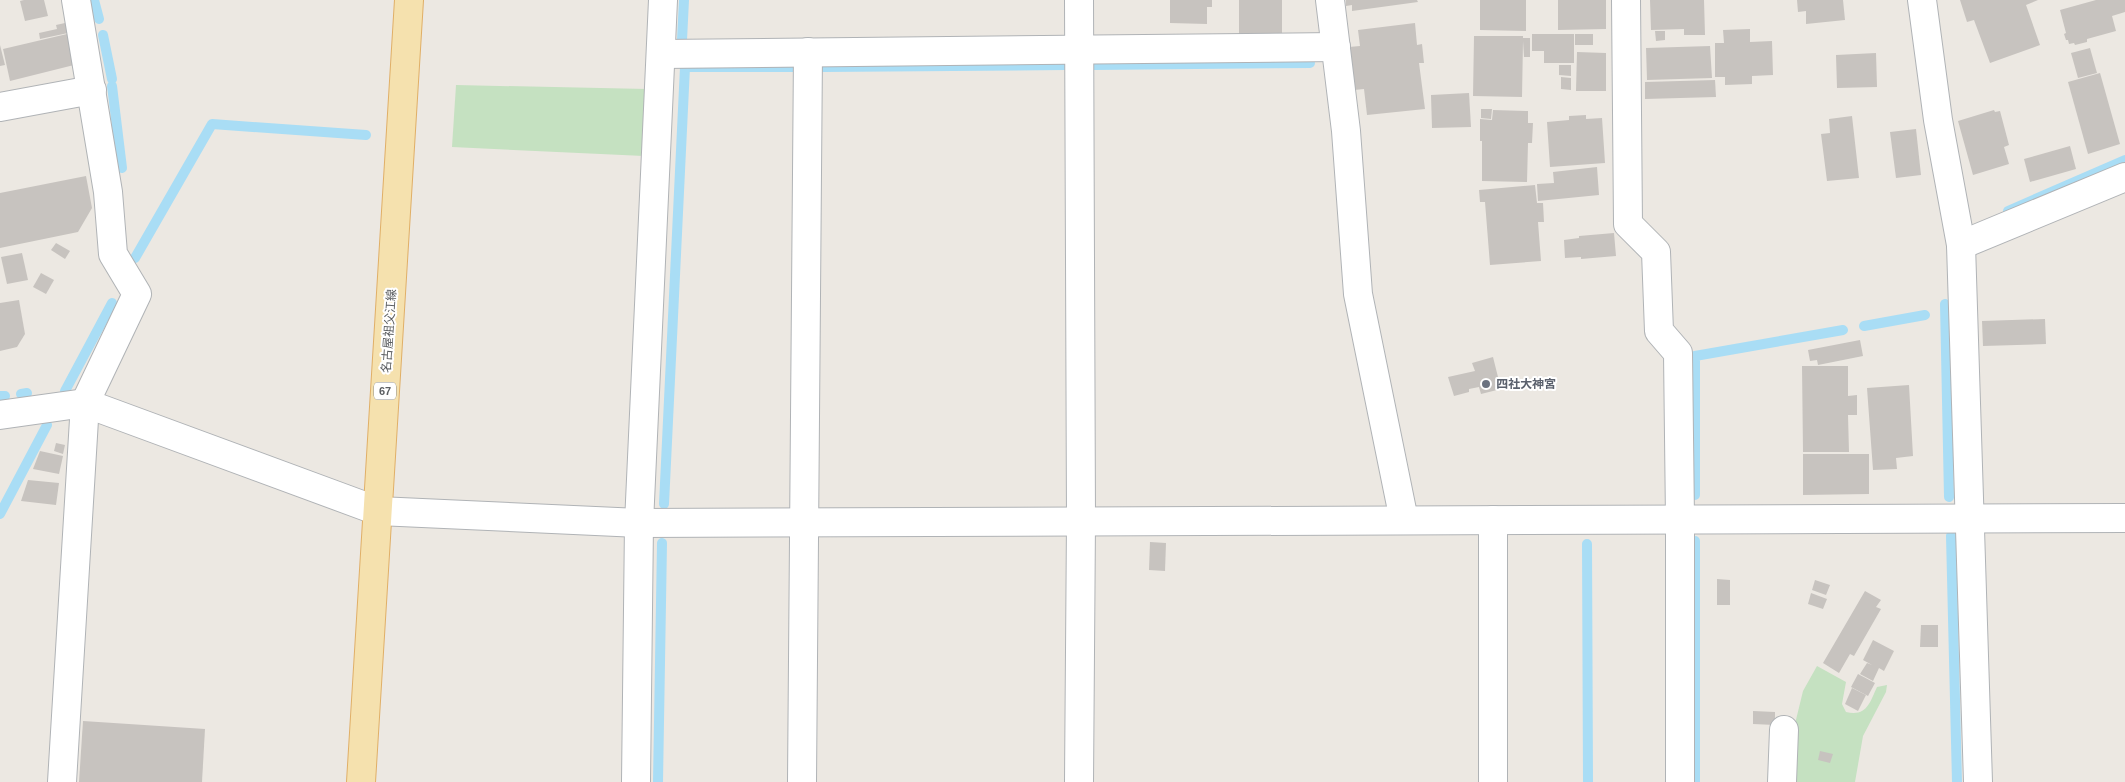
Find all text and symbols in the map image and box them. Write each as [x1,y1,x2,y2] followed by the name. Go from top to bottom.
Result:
[379,289,399,373] street label: 名古屋祖父江線
[1496,377,1556,391] place label: 四社大神宮
[1480,378,1492,390] marker: 四社大神宮
[374,382,396,400] road number: 67

